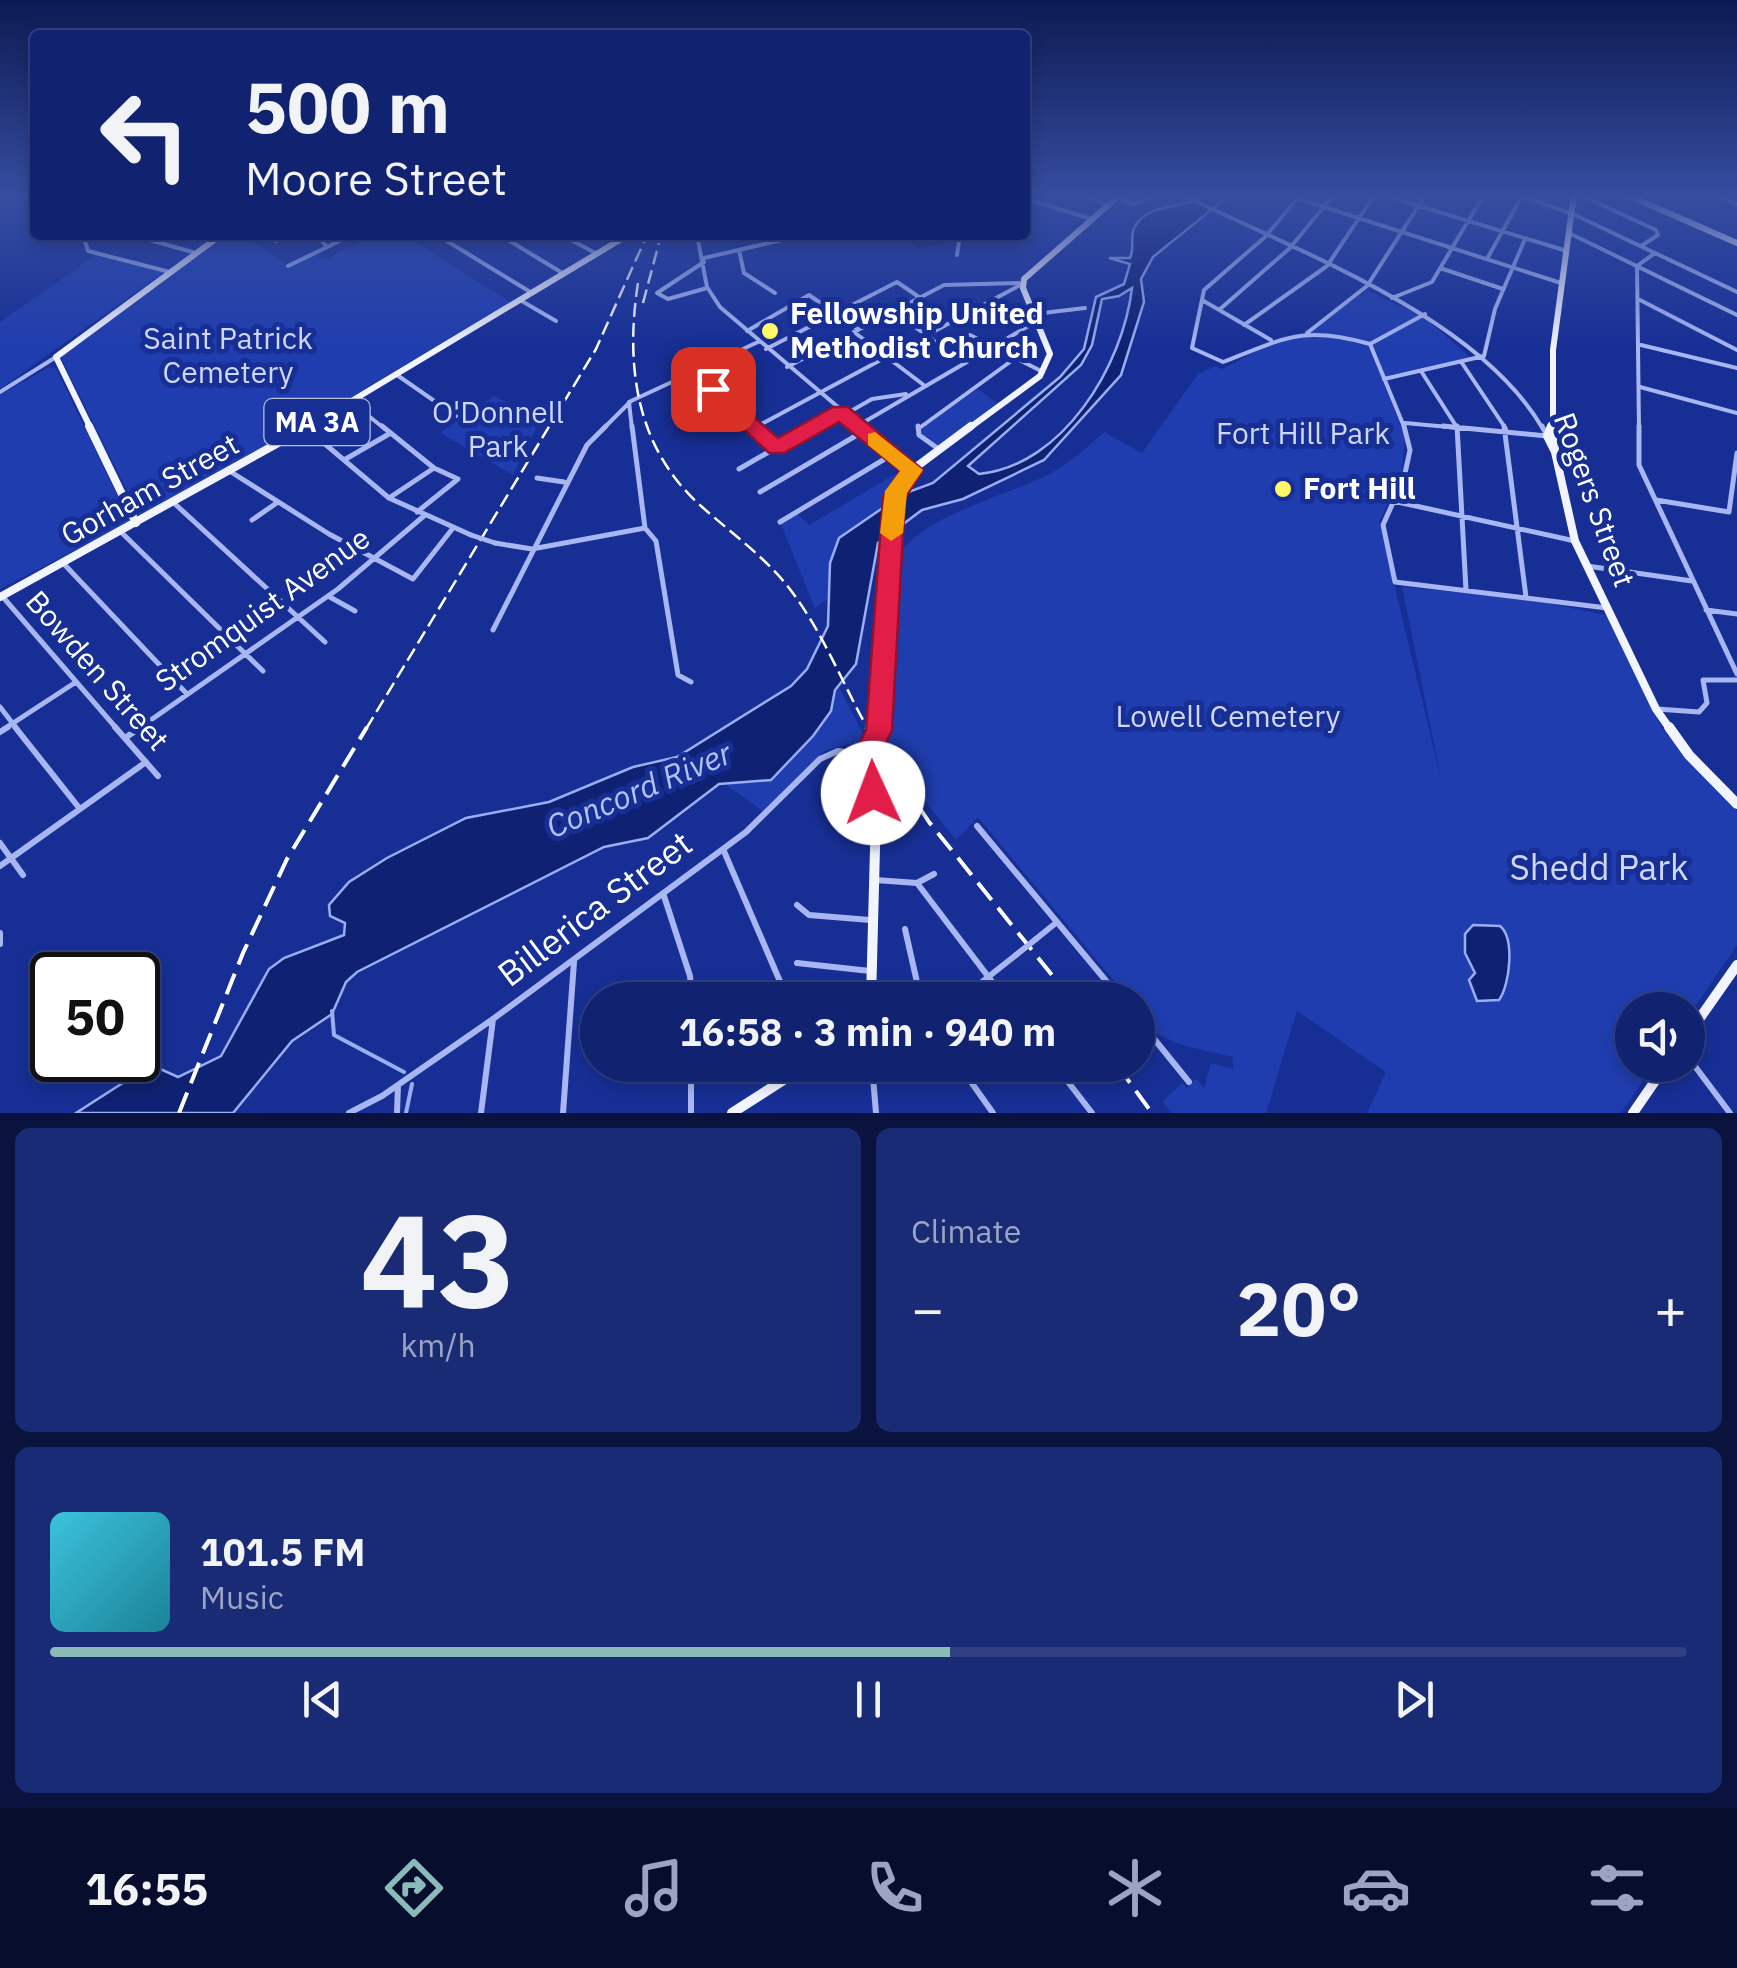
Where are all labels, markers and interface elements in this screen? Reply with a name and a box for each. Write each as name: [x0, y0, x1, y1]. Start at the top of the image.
text: 500 m: [245, 61, 450, 152]
icon: left: [80, 70, 210, 200]
text: Moore Street: [245, 149, 507, 207]
place label: Fellowship United Methodist Church: [790, 293, 1044, 366]
park label: Saint Patrick Cemetery: [143, 318, 313, 391]
marker: Fellowship United Methodist Church: [759, 320, 781, 342]
pin: [671, 347, 756, 432]
icon: arrive: [686, 362, 741, 417]
park label: O'Donnell Park: [432, 392, 564, 465]
road number: MA 3A: [264, 399, 370, 445]
street label: Rogers Street: [1546, 407, 1645, 592]
park label: Fort Hill Park: [1216, 413, 1390, 452]
street label: Gorham Street: [54, 424, 245, 554]
place label: Fort Hill: [1303, 468, 1416, 507]
marker: Fort Hill: [1272, 478, 1294, 500]
street label: Stromquist Avenue: [147, 518, 377, 700]
street label: Bowden Street: [18, 582, 178, 758]
park label: Lowell Cemetery: [1116, 696, 1340, 735]
water label: Concord River: [540, 731, 739, 847]
position arrow: [821, 741, 925, 845]
street label: Billerica Street: [488, 820, 701, 996]
park label: Shedd Park: [1509, 844, 1689, 890]
speed limit sign: 50: [30, 952, 160, 1082]
map controls: [1615, 992, 1705, 1082]
button: sound: [1615, 992, 1705, 1082]
text: 16:58 · 3 min · 940 m: [679, 1007, 1056, 1056]
text: 43: [360, 1174, 516, 1343]
text: Climate: [911, 1210, 1021, 1252]
text: 20°: [1236, 1259, 1362, 1357]
text: −: [911, 1273, 944, 1344]
text: +: [1654, 1273, 1687, 1344]
text: km/h: [400, 1324, 476, 1366]
text: 101.5 FM: [200, 1527, 365, 1576]
text: Music: [200, 1576, 284, 1618]
icon: previous: [295, 1672, 350, 1727]
icon: pause: [841, 1672, 896, 1727]
icon: next: [1387, 1672, 1442, 1727]
icon: directions: [379, 1853, 449, 1923]
icon: music: [619, 1853, 689, 1923]
icon: phone: [860, 1853, 930, 1923]
icon: climate: [1100, 1853, 1170, 1923]
icon: car: [1341, 1853, 1411, 1923]
icon: filters: [1582, 1853, 1652, 1923]
text: 16:55: [85, 1859, 208, 1917]

